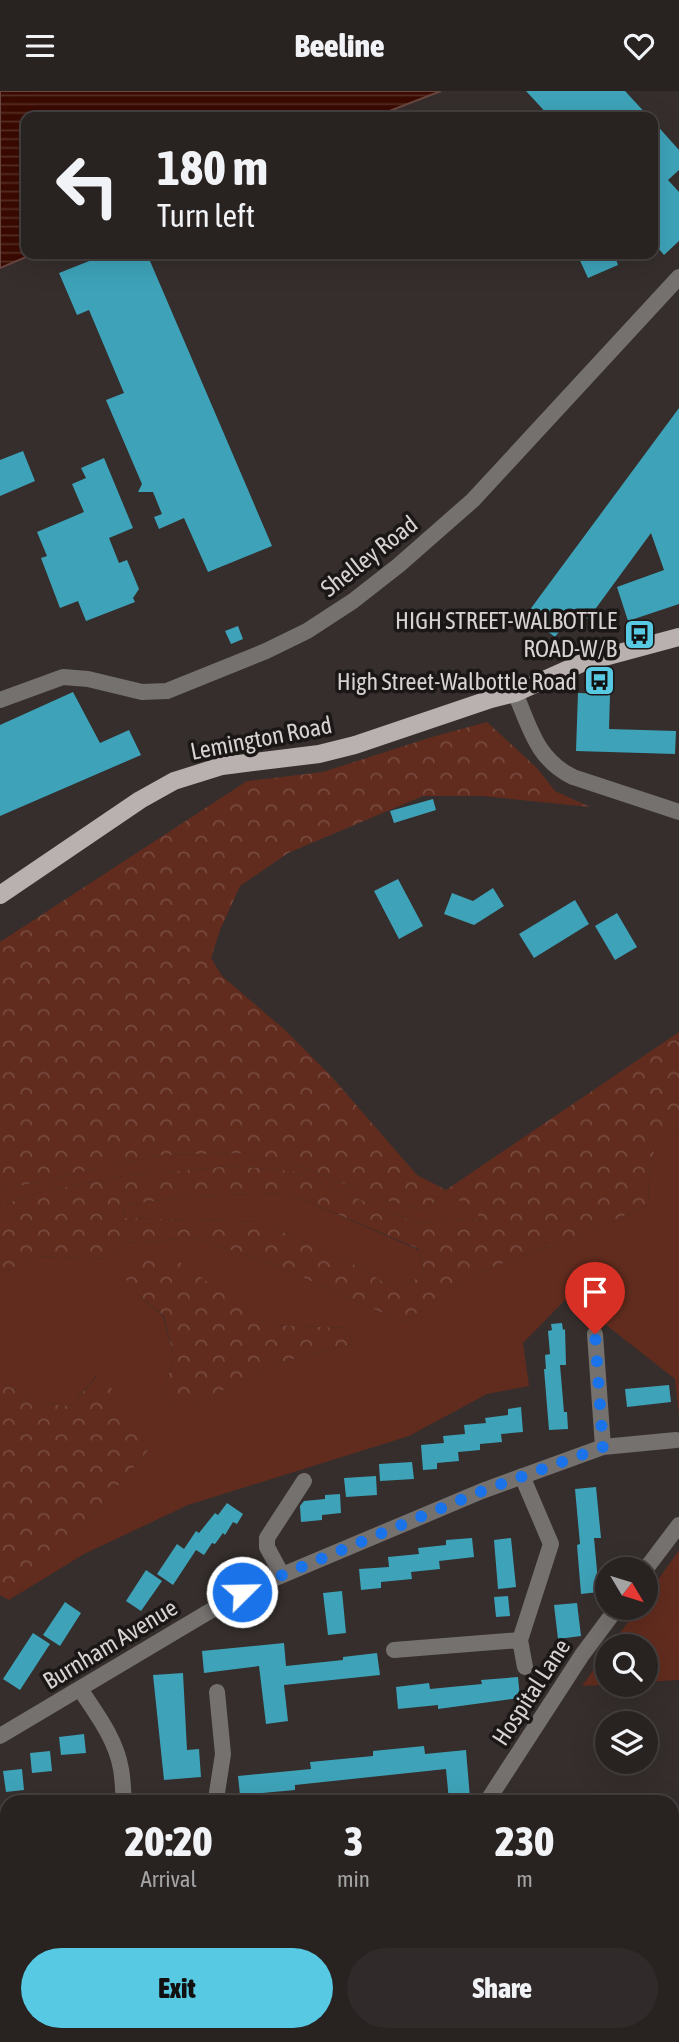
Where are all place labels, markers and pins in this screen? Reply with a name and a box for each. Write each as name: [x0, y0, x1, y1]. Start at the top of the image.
place label: HIGH STREET-WALBOTTLE ROAD-W/B: [395, 607, 618, 662]
bus stop icon: HIGH STREET-WALBOTTLE ROAD-W/B: [623, 617, 657, 651]
bus stop icon: High Street-Walbottle Road: [583, 664, 617, 698]
place label: High Street-Walbottle Road: [337, 668, 577, 695]
pin: [565, 1262, 625, 1334]

